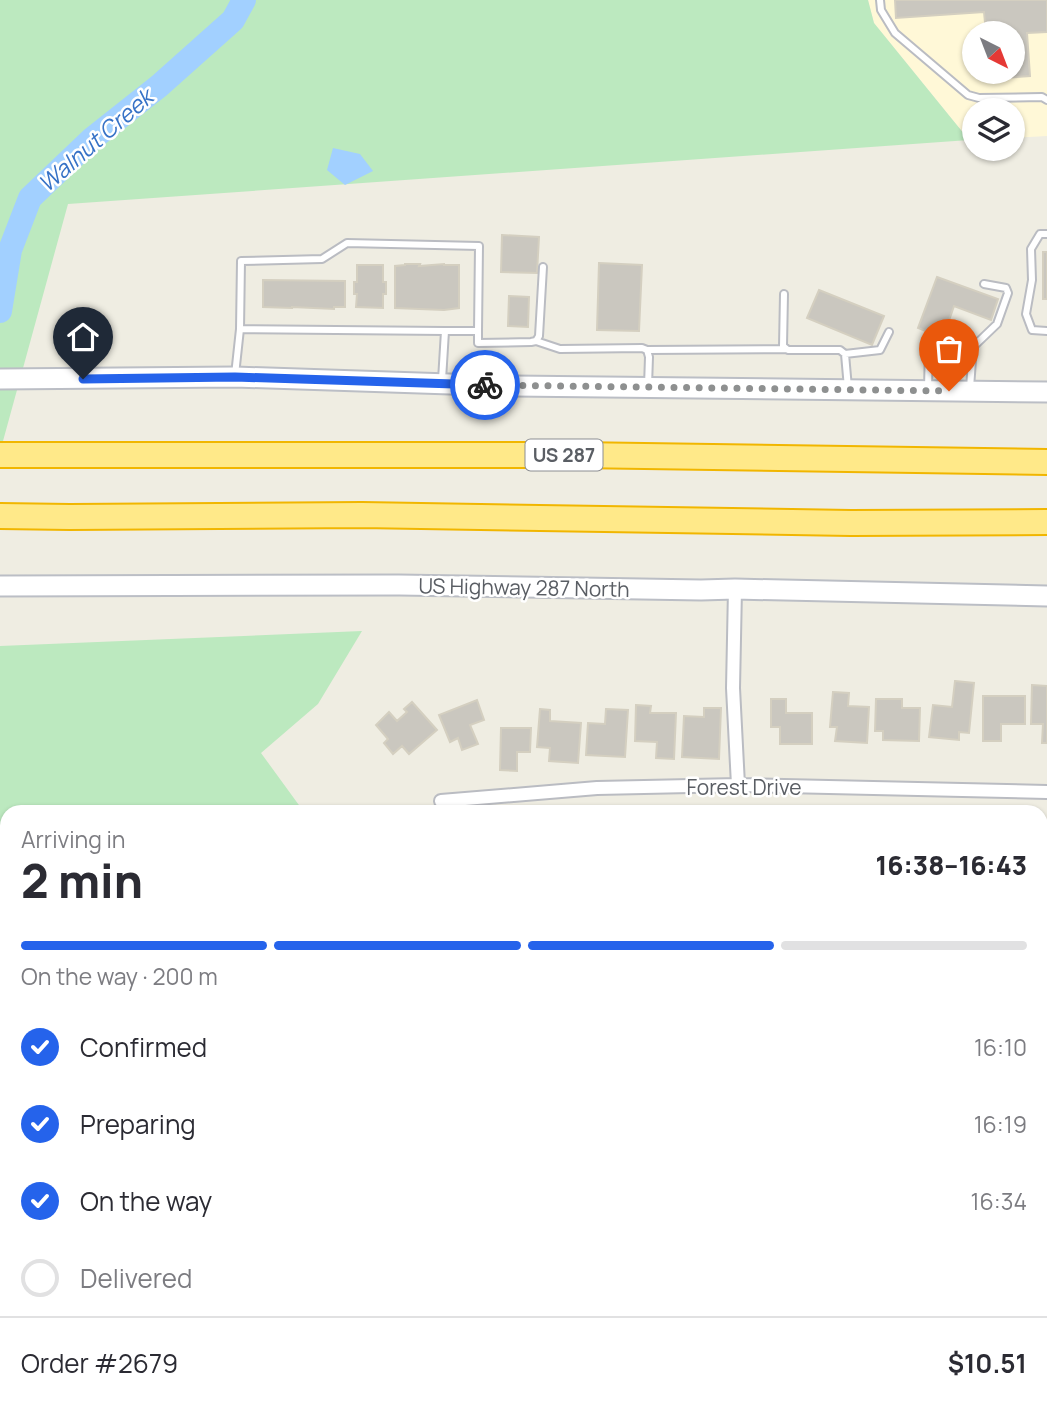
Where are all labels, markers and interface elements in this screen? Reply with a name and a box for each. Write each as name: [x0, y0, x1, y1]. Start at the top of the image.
north arrow: [962, 21, 1026, 84]
map controls: [962, 21, 1025, 161]
water label: Walnut Creek: [31, 79, 162, 199]
button: layers: [962, 98, 1025, 161]
pin: [53, 307, 113, 379]
icon: home: [64, 318, 102, 356]
pin: [919, 319, 979, 391]
icon: bag: [930, 330, 968, 368]
courier: [450, 350, 520, 420]
icon: bike: [466, 366, 504, 404]
road number: US 287: [526, 440, 602, 470]
street label: US Highway 287 North: [418, 571, 630, 603]
street label: Forest Drive: [686, 773, 802, 801]
text: Arriving in: [21, 823, 126, 855]
text: 16:38–16:43: [876, 847, 1027, 883]
text: 2 min: [21, 849, 143, 912]
text: On the way · 200 m: [21, 960, 218, 992]
icon: check: [21, 1028, 59, 1066]
text: Confirmed: [80, 1029, 207, 1065]
text: 16:10: [974, 1031, 1027, 1063]
icon: check: [21, 1105, 59, 1143]
text: Preparing: [80, 1106, 196, 1142]
text: 16:19: [974, 1108, 1027, 1140]
icon: check: [21, 1182, 59, 1220]
text: On the way: [80, 1183, 212, 1219]
text: 16:34: [971, 1185, 1027, 1217]
text: Delivered: [80, 1260, 192, 1296]
text: Order #2679: [21, 1345, 178, 1381]
text: $10.51: [948, 1345, 1027, 1381]

